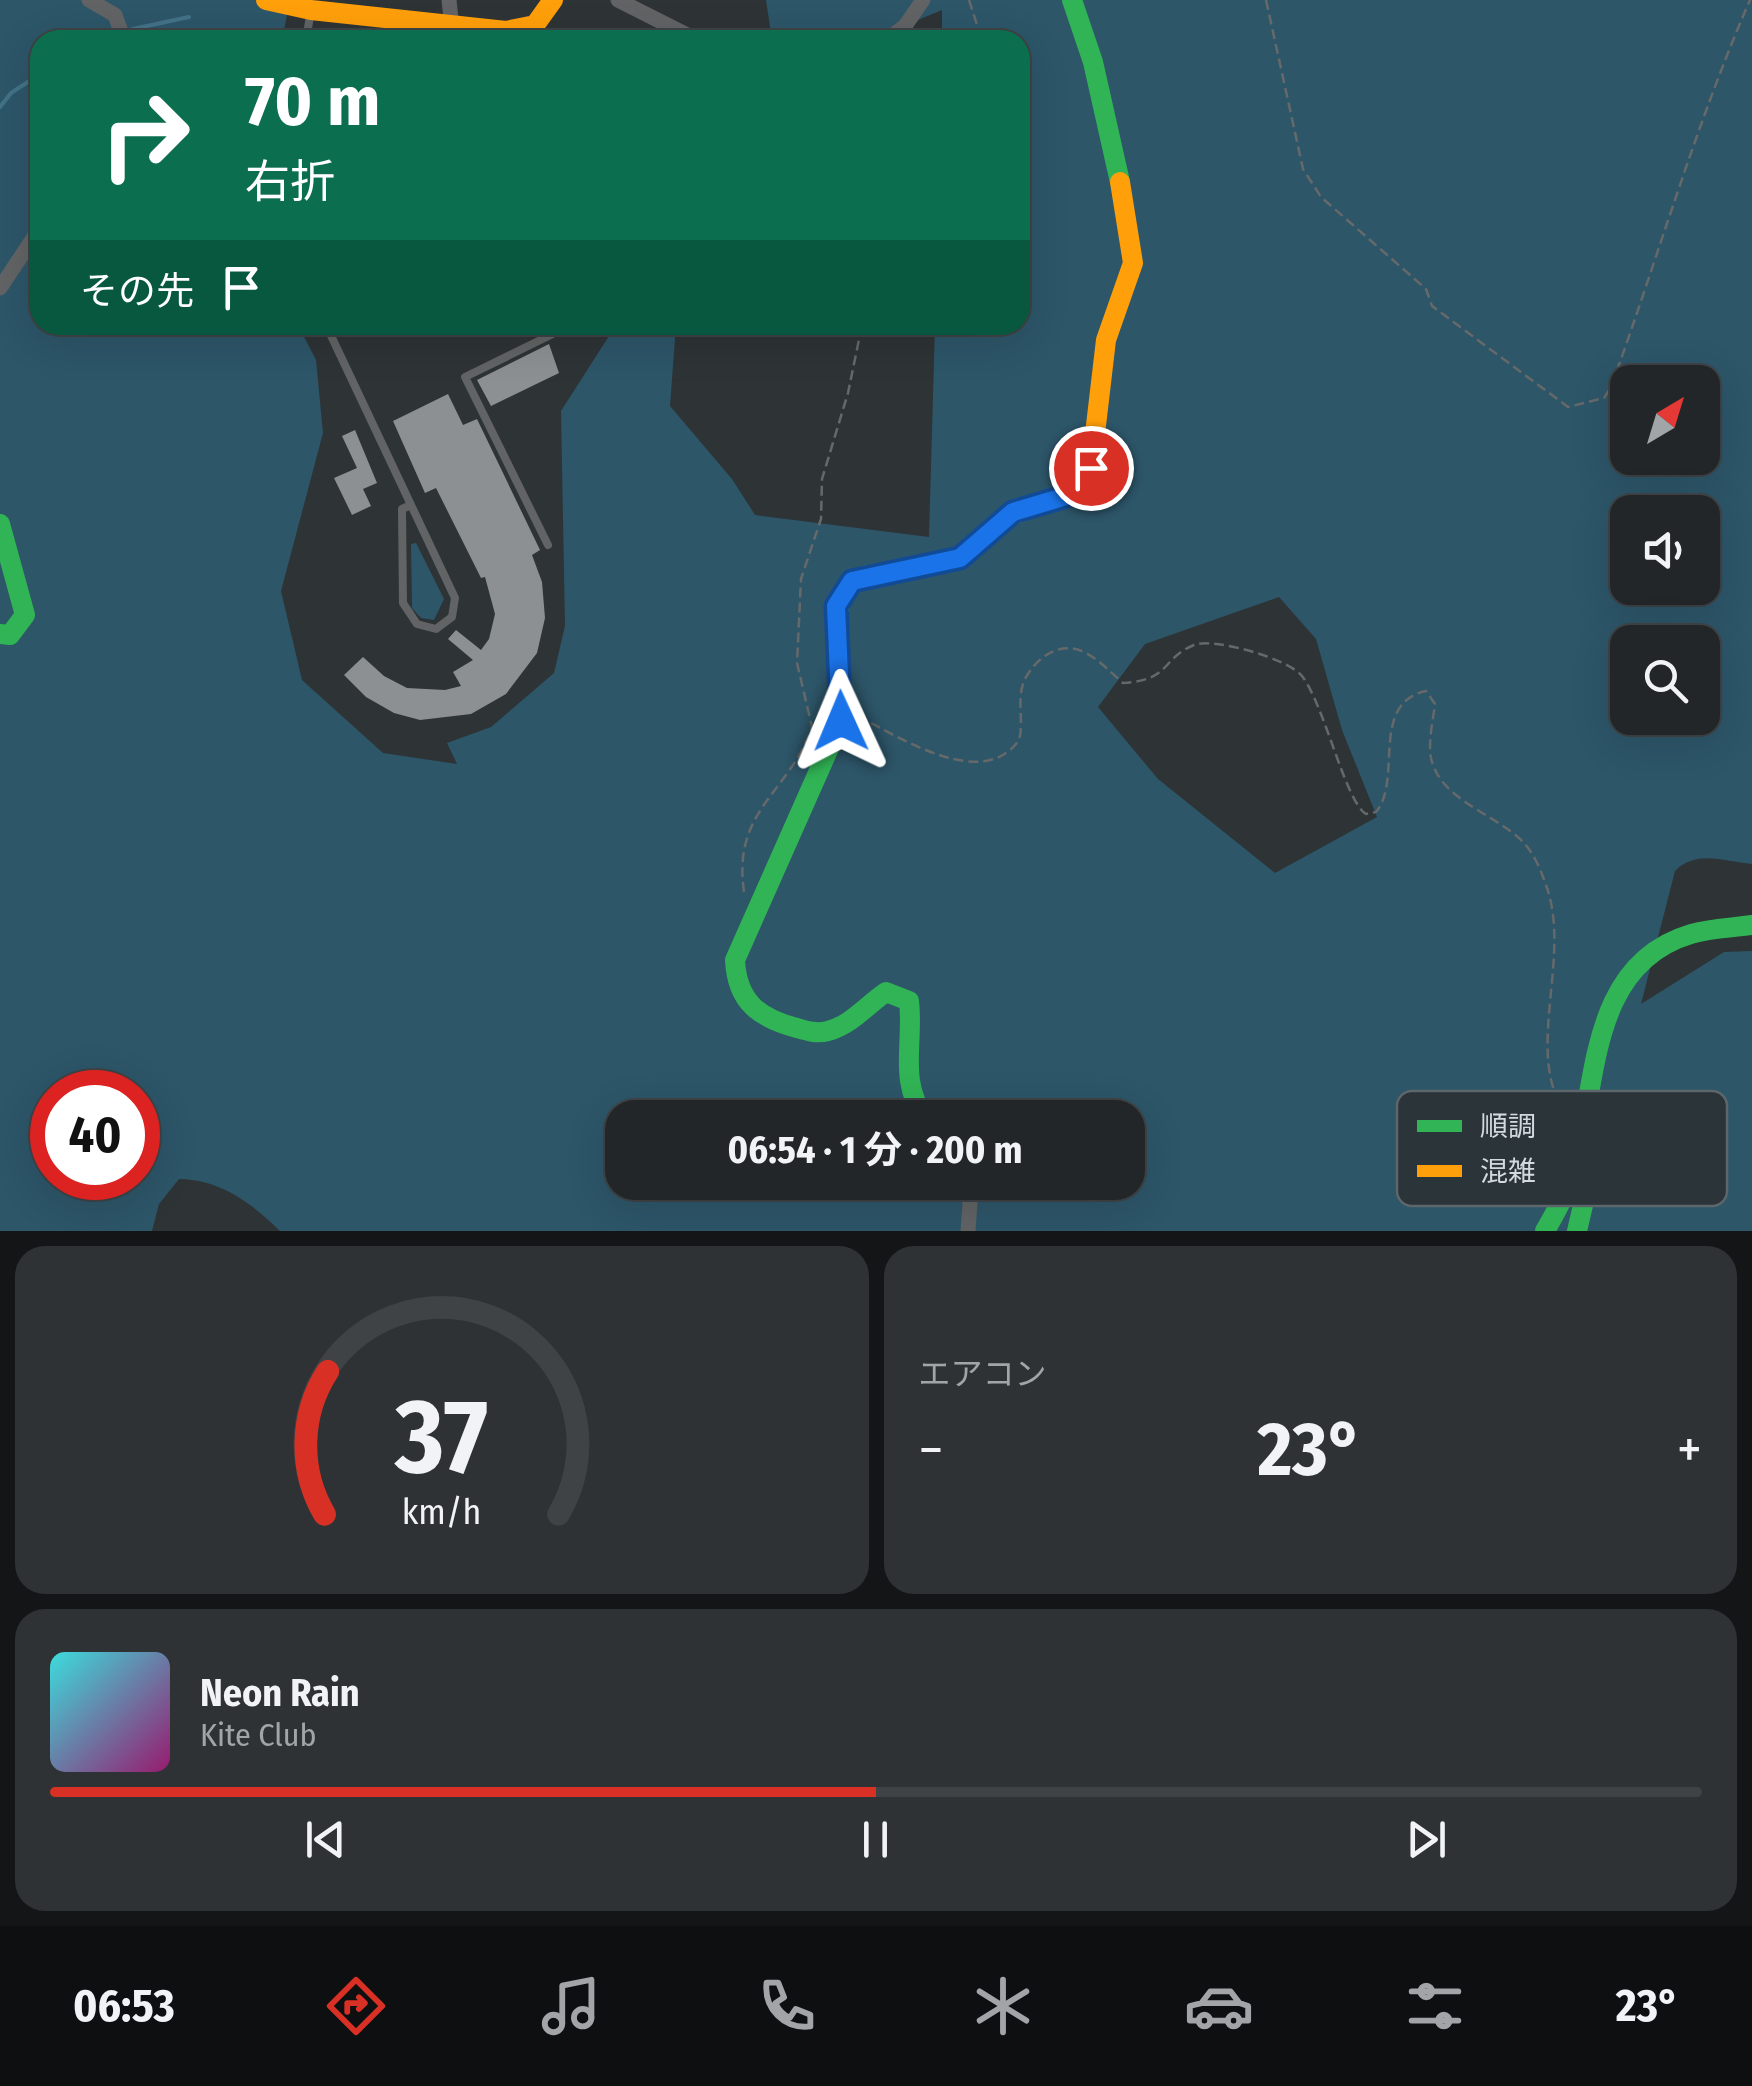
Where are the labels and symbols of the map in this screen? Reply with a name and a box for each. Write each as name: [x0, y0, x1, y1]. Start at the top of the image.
north arrow: [1610, 365, 1720, 475]
pin: [1049, 426, 1134, 511]
position arrow: [789, 669, 893, 773]
speed limit sign: 40: [30, 1070, 160, 1200]
legend: [1397, 1091, 1727, 1206]
text: 順調: [1480, 1110, 1536, 1143]
text: 混雑: [1480, 1155, 1536, 1188]

